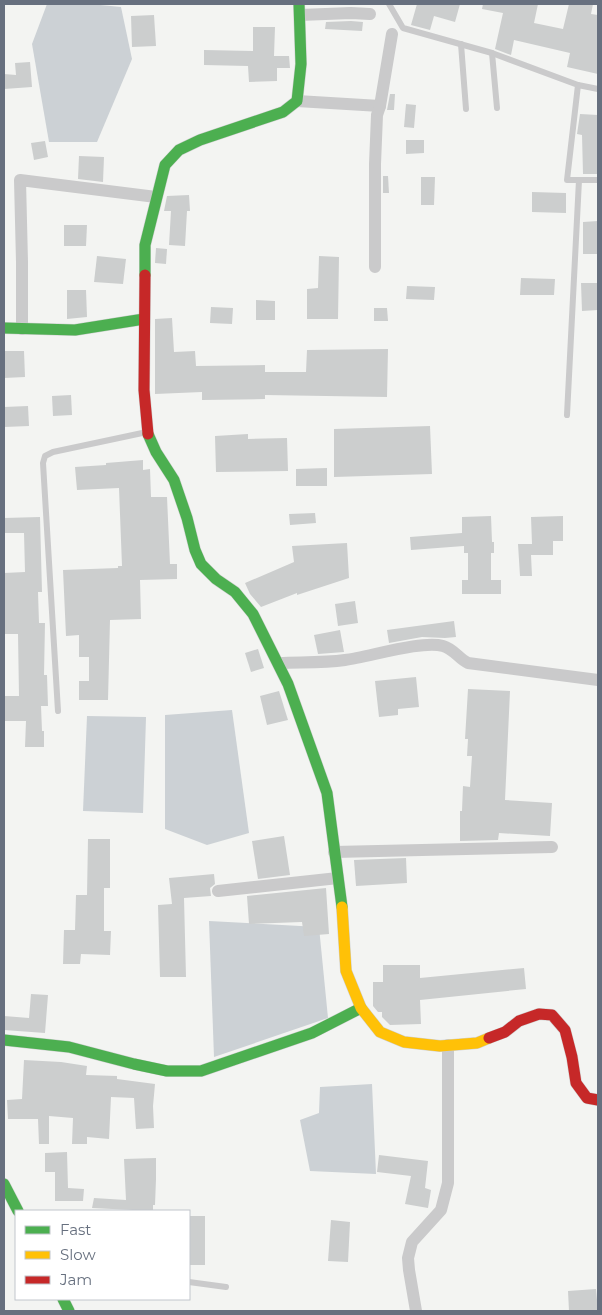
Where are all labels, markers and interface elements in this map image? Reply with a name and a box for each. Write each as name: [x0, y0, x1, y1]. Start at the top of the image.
legend: [15, 1210, 190, 1300]
text: Fast: [60, 1220, 91, 1239]
text: Slow: [60, 1245, 96, 1264]
text: Jam: [59, 1270, 92, 1289]

